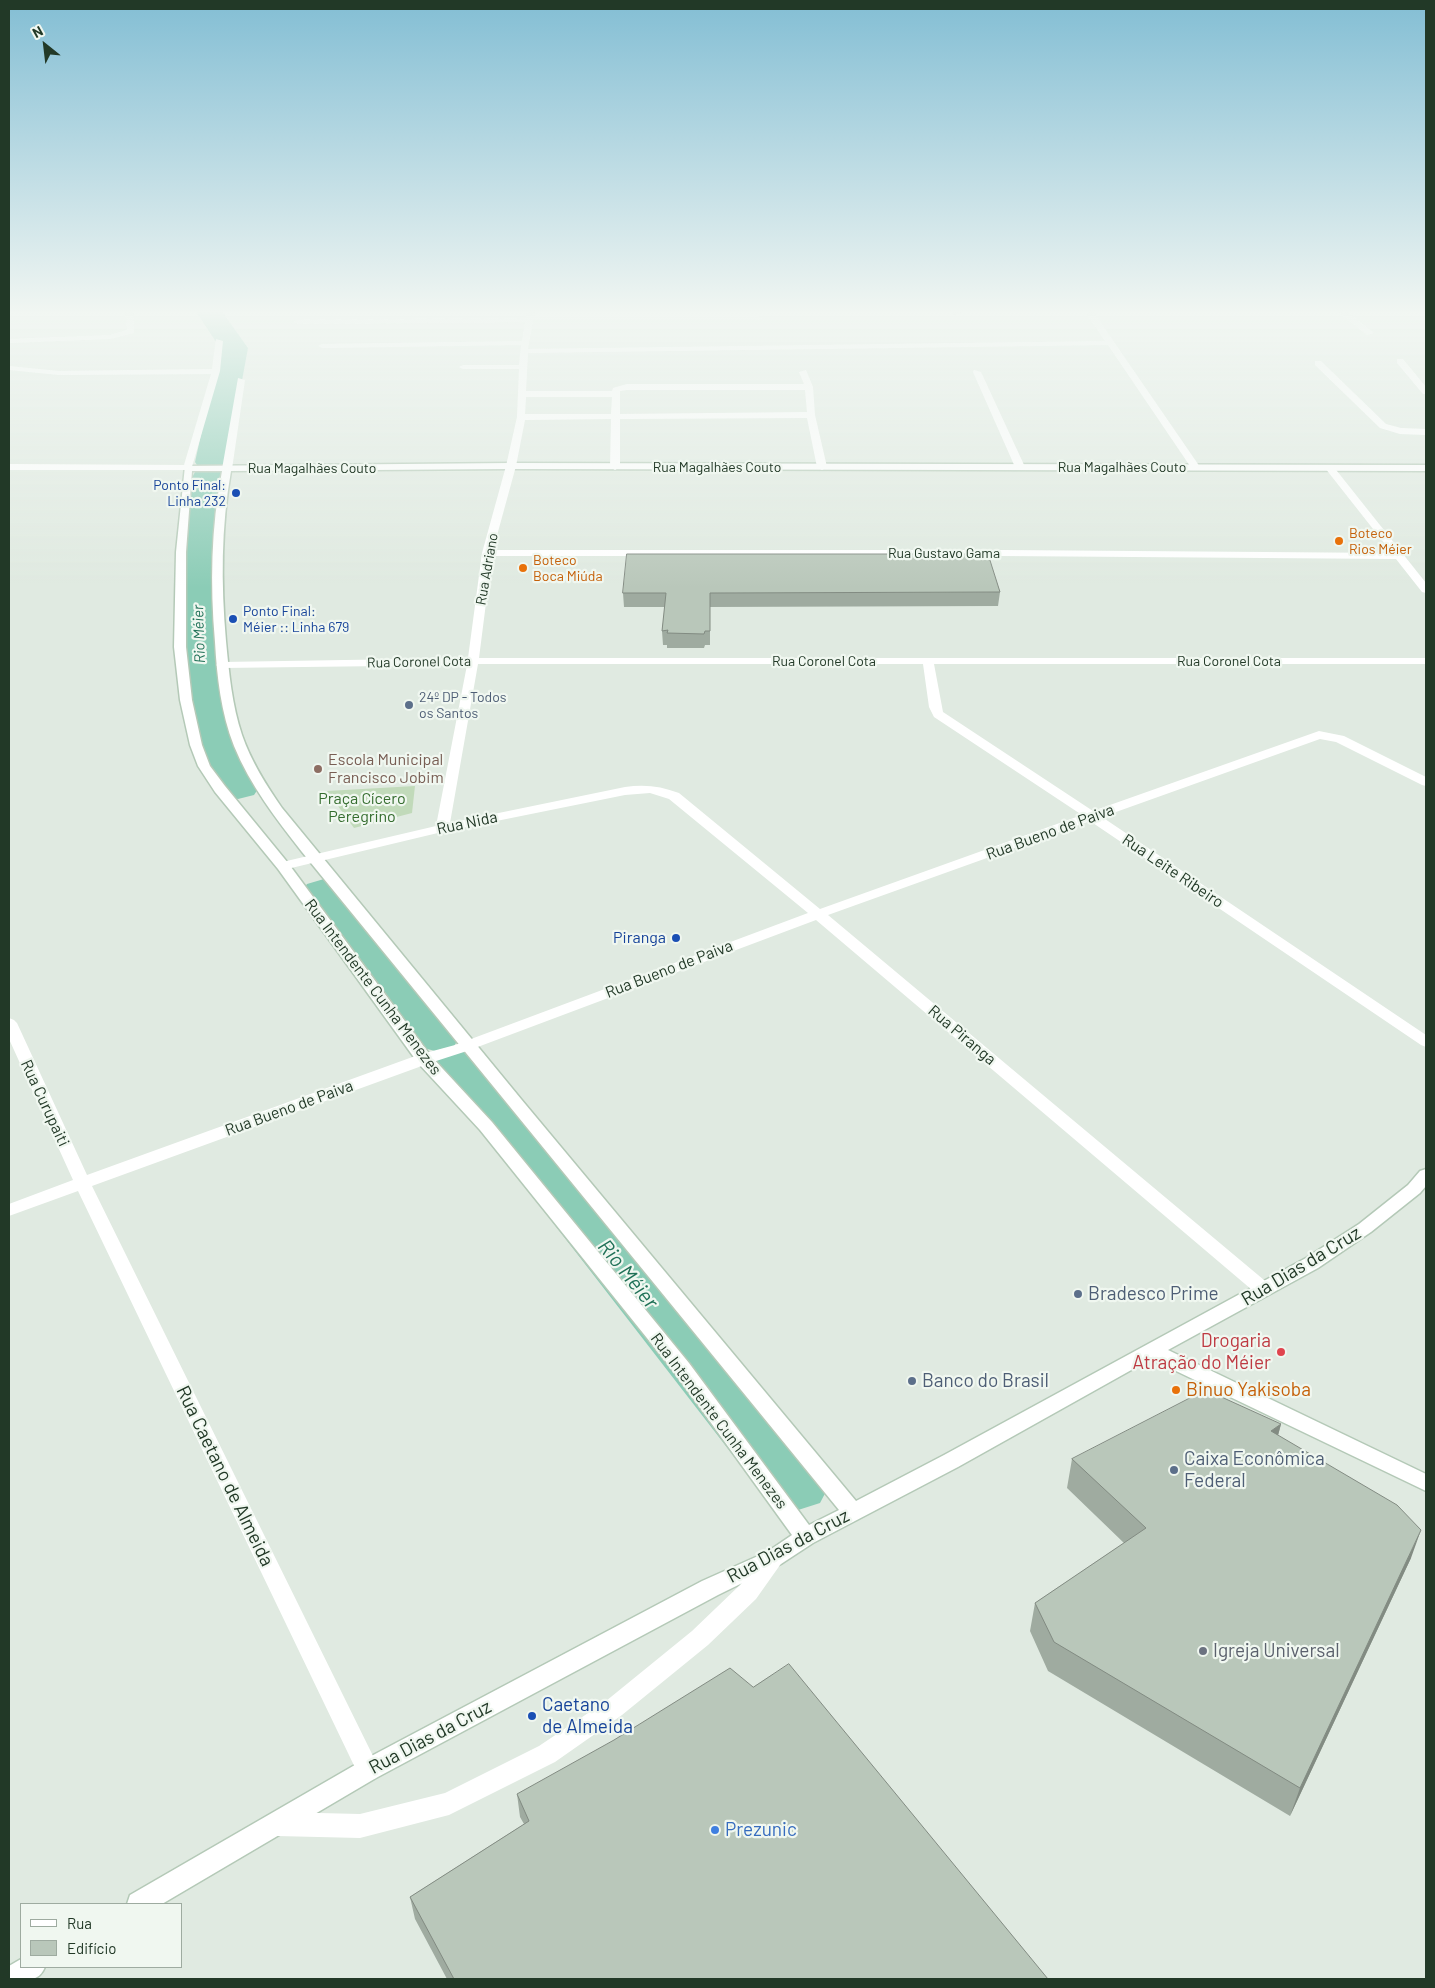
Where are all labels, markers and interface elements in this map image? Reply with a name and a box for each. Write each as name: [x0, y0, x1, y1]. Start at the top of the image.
north arrow: [20, 20, 70, 70]
text: N: [29, 22, 46, 41]
street label: Rua Magalhães Couto: [653, 459, 781, 475]
street label: Rua Magalhães Couto: [1058, 459, 1186, 475]
street label: Rua Magalhães Couto: [248, 460, 376, 476]
place label: Ponto Final: Linha 232: [153, 477, 226, 510]
marker: Ponto Final: Linha 232: [230, 487, 242, 499]
place label: Boteco Rios Méier: [1349, 525, 1412, 558]
street label: Rua Adriano: [472, 532, 502, 606]
marker: Boteco Rios Méier: [1333, 535, 1345, 547]
street label: Rua Gustavo Gama: [888, 545, 1000, 561]
place label: Boteco Boca Miúda: [533, 552, 603, 584]
marker: Boteco Boca Miúda: [517, 562, 529, 574]
place label: Ponto Final: Méier :: Linha 679: [243, 603, 349, 636]
water label: Rio Méier: [189, 604, 209, 664]
marker: Ponto Final: Méier :: Linha 679: [227, 613, 239, 625]
street label: Rua Coronel Cota: [367, 653, 471, 671]
street label: Rua Coronel Cota: [772, 653, 876, 669]
street label: Rua Coronel Cota: [1177, 653, 1281, 669]
place label: 24º DP - Todos os Santos: [419, 689, 507, 722]
marker: 24º DP - Todos os Santos: [403, 699, 415, 711]
place label: Escola Municipal Francisco Jobim: [328, 750, 444, 788]
marker: Escola Municipal Francisco Jobim: [312, 763, 324, 775]
park label: Praça Cícero Peregrino: [318, 789, 406, 827]
street label: Rua Bueno de Paiva: [983, 800, 1117, 864]
street label: Rua Nida: [435, 807, 499, 839]
street label: Rua Leite Ribeiro: [1119, 830, 1227, 912]
street label: Rua Intendente Cunha Menezes: [301, 895, 445, 1079]
place label: Piranga: [613, 928, 666, 948]
marker: Piranga: [670, 932, 682, 944]
street label: Rua Bueno de Paiva: [603, 936, 735, 1002]
street label: Rua Piranga: [924, 1001, 1000, 1069]
street label: Rua Curupaiti: [17, 1057, 73, 1149]
street label: Rua Bueno de Paiva: [222, 1076, 356, 1140]
street label: Rua Dias da Cruz: [1237, 1221, 1365, 1311]
water label: Rio Méier: [592, 1234, 664, 1314]
place label: Bradesco Prime: [1088, 1283, 1219, 1305]
marker: Bradesco Prime: [1072, 1288, 1084, 1300]
street label: Rua Intendente Cunha Menezes: [647, 1329, 791, 1513]
place label: Drogaria Atração do Méier: [1132, 1330, 1271, 1374]
marker: Drogaria Atração do Méier: [1275, 1346, 1287, 1358]
place label: Banco do Brasil: [922, 1370, 1049, 1392]
marker: Banco do Brasil: [906, 1375, 918, 1387]
place label: Binuo Yakisoba: [1186, 1379, 1311, 1401]
street label: Rua Caetano de Almeida: [171, 1382, 279, 1570]
marker: Binuo Yakisoba: [1170, 1384, 1182, 1396]
place label: Caixa Econômica Federal: [1184, 1448, 1325, 1492]
marker: Caixa Econômica Federal: [1168, 1464, 1180, 1476]
street label: Rua Dias da Cruz: [723, 1504, 853, 1588]
place label: Igreja Universal: [1213, 1640, 1340, 1662]
marker: Igreja Universal: [1197, 1645, 1209, 1657]
place label: Caetano de Almeida: [542, 1694, 633, 1738]
street label: Rua Dias da Cruz: [365, 1695, 495, 1779]
marker: Caetano de Almeida: [526, 1710, 538, 1722]
place label: Prezunic: [725, 1819, 797, 1841]
marker: Prezunic: [709, 1824, 721, 1836]
legend: [20, 1903, 182, 1968]
text: Rua: [67, 1914, 92, 1932]
text: Edifício: [67, 1939, 116, 1957]

